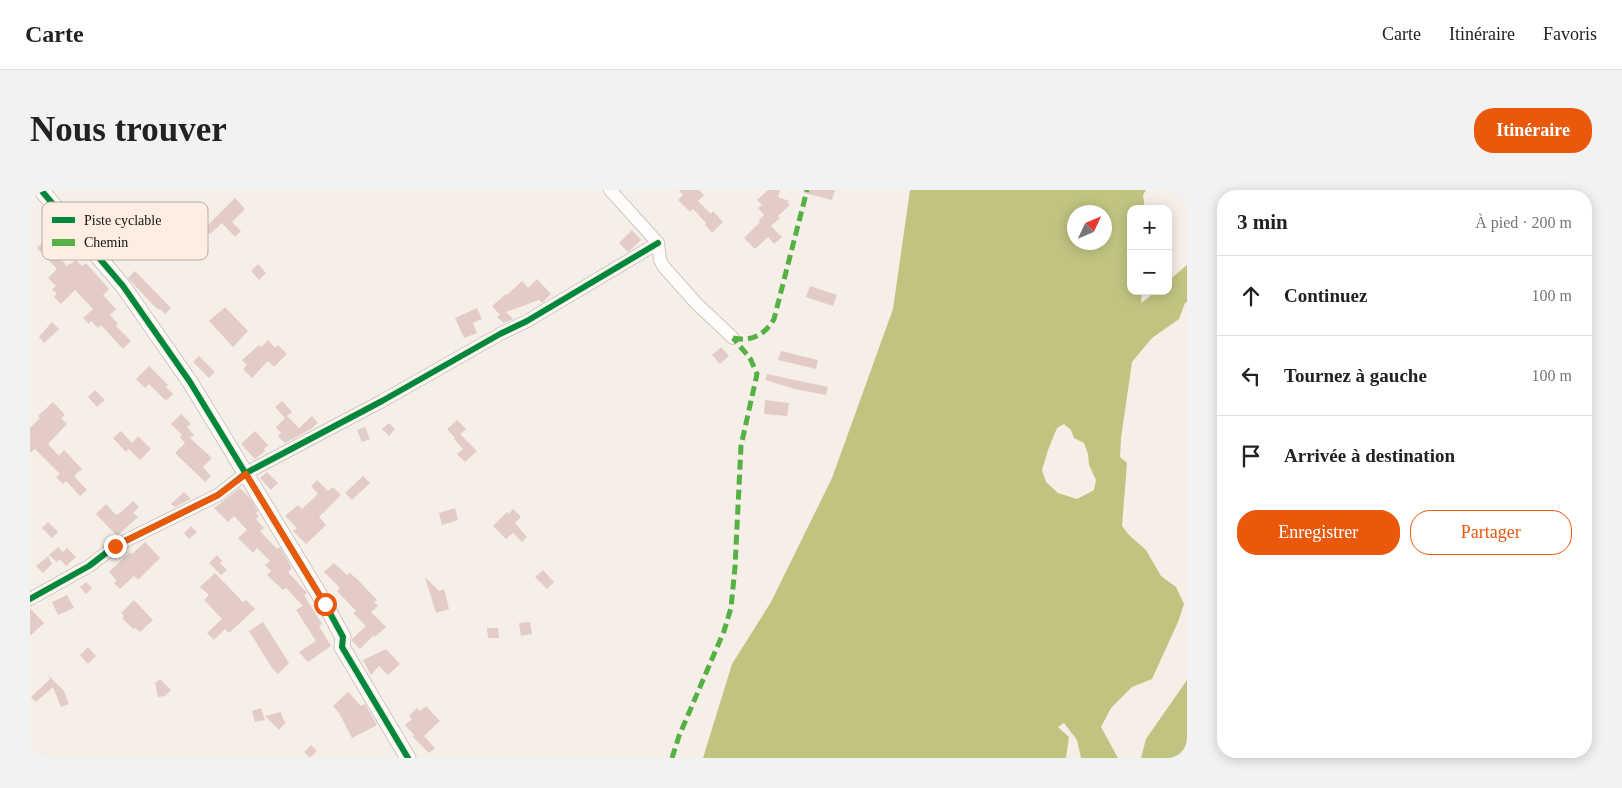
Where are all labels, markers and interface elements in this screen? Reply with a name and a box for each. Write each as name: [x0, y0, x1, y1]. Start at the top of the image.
text: Carte: [25, 21, 84, 47]
text: Carte: [1382, 24, 1421, 44]
text: Itinéraire: [1449, 24, 1515, 44]
text: Favoris: [1543, 24, 1597, 44]
button: Itinéraire: [1474, 108, 1592, 153]
text: Nous trouver: [30, 110, 227, 149]
legend: [42, 202, 208, 260]
north arrow: [1067, 205, 1112, 250]
map controls: [1127, 205, 1172, 295]
button: +: [1127, 205, 1172, 250]
text: 3 min: [1237, 210, 1288, 234]
text: Piste cyclable: [84, 213, 161, 228]
text: À pied · 200 m: [1475, 214, 1572, 231]
text: Chemin: [84, 235, 128, 250]
button: −: [1127, 250, 1172, 295]
icon: ahead: [1237, 282, 1265, 310]
text: Continuez: [1284, 285, 1367, 306]
text: 100 m: [1532, 287, 1572, 304]
icon: left: [1237, 362, 1265, 390]
text: Tournez à gauche: [1284, 365, 1427, 386]
text: 100 m: [1532, 367, 1572, 384]
icon: arrive: [1237, 442, 1265, 470]
text: Arrivée à destination: [1284, 445, 1455, 466]
button: Enregistrer: [1237, 510, 1400, 555]
button: Partager: [1410, 510, 1572, 555]
route end: [104, 535, 127, 558]
route start: [314, 593, 337, 616]

